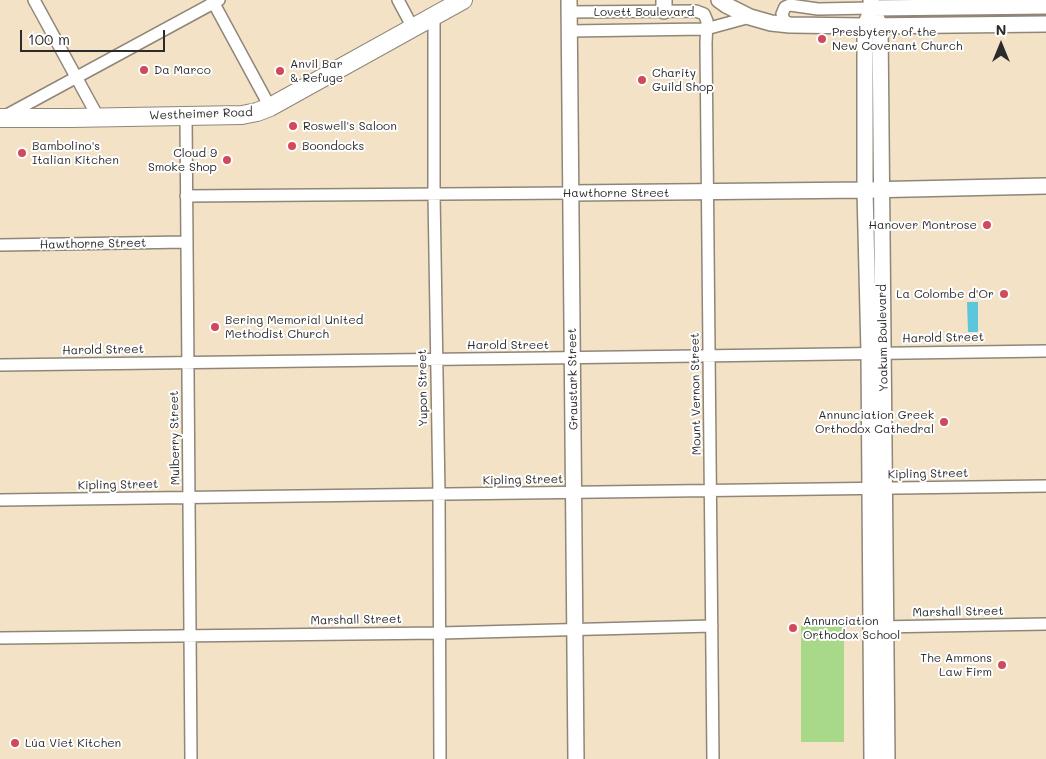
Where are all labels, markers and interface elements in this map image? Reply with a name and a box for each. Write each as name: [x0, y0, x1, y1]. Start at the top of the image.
street label: Lovett Boulevard: [594, 5, 694, 19]
scale bar: [22, 20, 168, 52]
north arrow: [976, 20, 1026, 70]
text: N: [996, 20, 1006, 39]
place label: Presbytery of the New Covenant Church: [832, 25, 963, 53]
text: 100 m: [28, 29, 70, 49]
marker: Presbytery of the New Covenant Church: [816, 33, 828, 45]
place label: Anvil Bar & Refuge: [290, 57, 343, 85]
place label: Da Marco: [154, 63, 211, 77]
marker: Da Marco: [138, 64, 150, 76]
marker: Anvil Bar & Refuge: [274, 65, 286, 77]
place label: Charity Guild Shop: [652, 66, 714, 94]
marker: Charity Guild Shop: [636, 74, 648, 86]
street label: Westheimer Road: [149, 105, 253, 123]
place label: Roswell's Saloon: [303, 119, 397, 133]
marker: Roswell's Saloon: [287, 120, 299, 132]
place label: Bambolino's Italian Kitchen: [32, 139, 119, 167]
place label: Boondocks: [302, 139, 364, 153]
marker: Boondocks: [286, 140, 298, 152]
place label: Cloud 9 Smoke Shop: [148, 146, 217, 174]
marker: Bambolino's Italian Kitchen: [16, 147, 28, 159]
marker: Cloud 9 Smoke Shop: [221, 154, 233, 166]
street label: Hawthorne Street: [563, 186, 669, 200]
place label: Hanover Montrose: [869, 218, 977, 232]
marker: Hanover Montrose: [981, 219, 993, 231]
street label: Hawthorne Street: [40, 236, 146, 252]
street label: Yoakum Boulevard: [875, 284, 891, 392]
place label: La Colombe d'Or: [896, 287, 994, 301]
marker: La Colombe d'Or: [998, 288, 1010, 300]
place label: Bering Memorial United Methodist Church: [225, 313, 363, 341]
marker: Bering Memorial United Methodist Church: [209, 321, 221, 333]
street label: Graustark Street: [565, 328, 581, 430]
street label: Harold Street: [902, 330, 984, 346]
street label: Mount Vernon Street: [688, 333, 704, 455]
street label: Harold Street: [467, 338, 549, 352]
street label: Harold Street: [62, 342, 144, 358]
street label: Yupon Street: [415, 349, 431, 427]
street label: Mulberry Street: [167, 391, 183, 485]
place label: Annunciation Greek Orthodox Cathedral: [815, 408, 934, 436]
marker: Annunciation Greek Orthodox Cathedral: [938, 416, 950, 428]
street label: Kipling Street: [888, 466, 968, 482]
street label: Kipling Street: [483, 472, 563, 488]
street label: Kipling Street: [78, 477, 158, 493]
street label: Marshall Street: [912, 604, 1004, 620]
street label: Marshall Street: [310, 612, 402, 628]
place label: Annunciation Orthodox School: [803, 614, 900, 642]
marker: Annunciation Orthodox School: [787, 622, 799, 634]
place label: The Ammons Law Firm: [920, 651, 992, 679]
marker: The Ammons Law Firm: [996, 659, 1008, 671]
place label: Lúa Viet Kitchen: [25, 736, 121, 750]
marker: Lúa Viet Kitchen: [9, 737, 21, 749]

